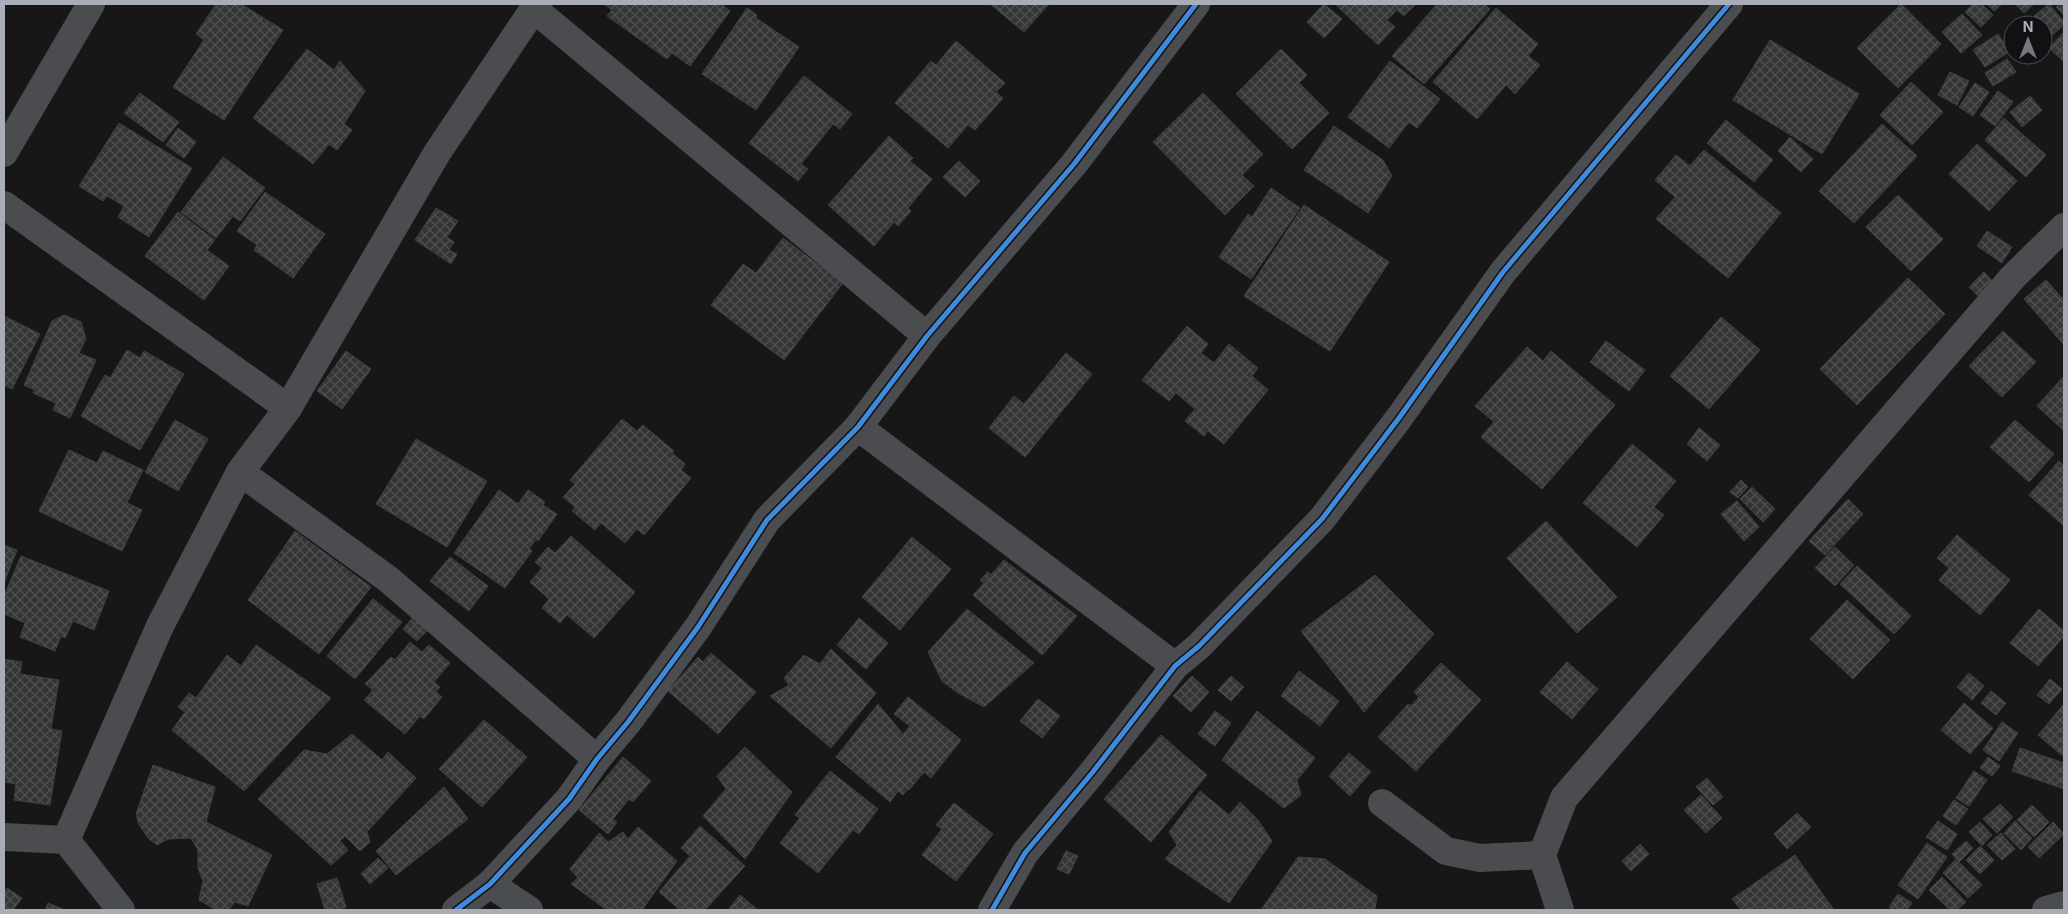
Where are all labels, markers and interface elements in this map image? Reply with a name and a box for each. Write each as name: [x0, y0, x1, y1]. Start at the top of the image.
north arrow: [2003, 15, 2053, 65]
text: N: [2023, 18, 2033, 35]

